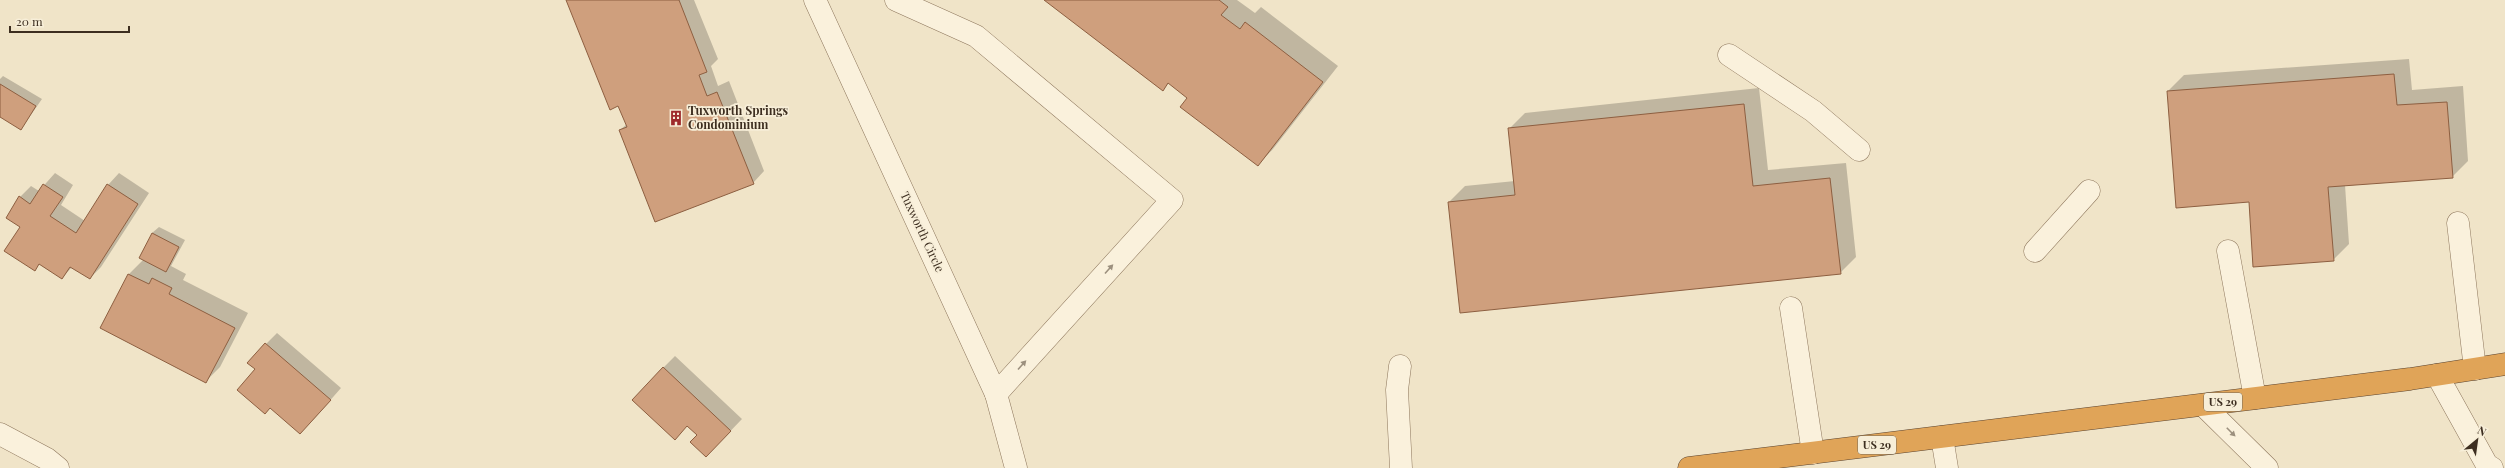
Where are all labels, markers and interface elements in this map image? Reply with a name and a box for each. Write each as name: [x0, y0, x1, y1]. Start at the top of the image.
scale bar: [10, 8, 129, 34]
text: 20 m: [16, 13, 43, 29]
place label: Tuxworth Springs Condominium: [688, 102, 789, 132]
building icon: Tuxworth Springs Condominium: [667, 109, 685, 127]
street label: Tuxworth Circle: [897, 189, 949, 274]
one-way arrow: [1105, 264, 1114, 274]
one-way arrow: [1018, 360, 1027, 371]
road number: US 29: [2204, 393, 2242, 411]
north arrow: [2457, 420, 2497, 460]
text: N: [2475, 422, 2489, 439]
one-way arrow: [2226, 427, 2236, 437]
road number: US 29: [1858, 436, 1896, 454]

